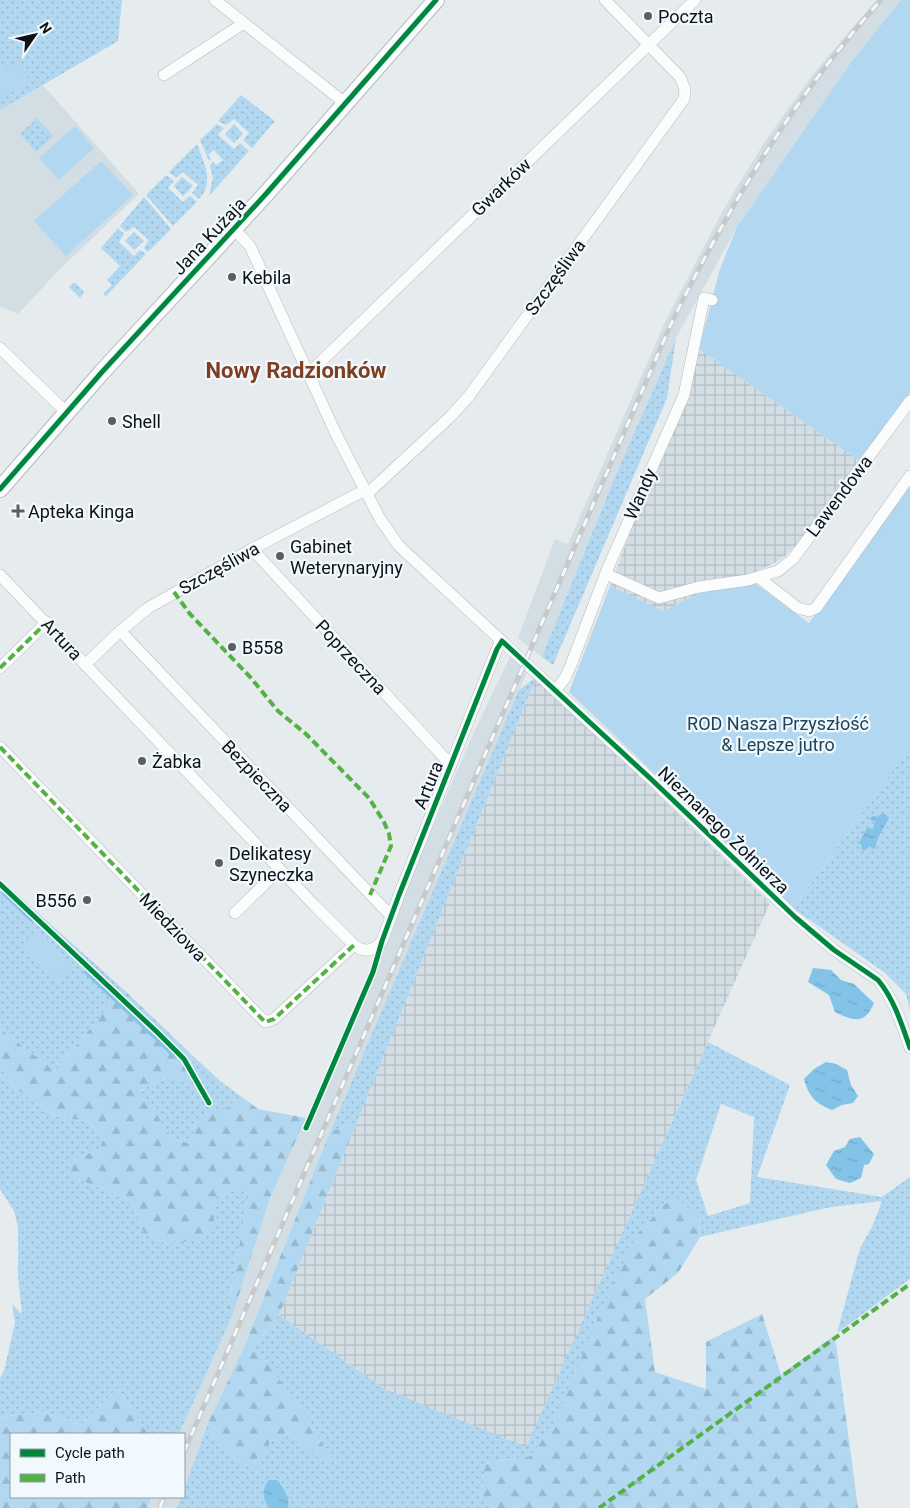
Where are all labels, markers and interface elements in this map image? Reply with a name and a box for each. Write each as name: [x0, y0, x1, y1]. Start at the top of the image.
place label: Poczta: [658, 6, 714, 27]
north arrow: [10, 10, 60, 60]
marker: Poczta: [642, 10, 654, 22]
text: N: [36, 19, 55, 36]
street label: Gwarków: [467, 153, 535, 220]
street label: Jana Kużaja: [168, 193, 250, 279]
street label: Szczęśliwa: [520, 235, 590, 319]
place label: Kebila: [242, 267, 291, 288]
marker: Kebila: [226, 271, 238, 283]
district label: Nowy Radzionków: [206, 358, 386, 383]
place label: Shell: [122, 411, 161, 432]
marker: Shell: [106, 415, 118, 427]
street label: Lawendowa: [802, 451, 876, 541]
street label: Wandy: [619, 465, 661, 523]
place label: Apteka Kinga: [28, 501, 134, 522]
marker: Apteka Kinga: [12, 505, 24, 517]
place label: Gabinet Weterynaryjny: [290, 536, 403, 578]
street label: Szczęśliwa: [175, 537, 263, 599]
marker: Gabinet Weterynaryjny: [274, 550, 286, 562]
street label: Artura: [37, 614, 87, 664]
street label: Poprzeczna: [311, 615, 391, 699]
place label: B558: [242, 637, 284, 658]
marker: B558: [226, 641, 238, 653]
park label: ROD Nasza Przyszłość & Lepsze jutro: [687, 713, 869, 755]
street label: Bezpieczna: [218, 736, 296, 816]
place label: Żabka: [152, 751, 202, 772]
marker: Żabka: [136, 755, 148, 767]
street label: Artura: [409, 758, 447, 812]
street label: Nieznanego Żołnierza: [654, 762, 794, 898]
place label: Delikatesy Szyneczka: [229, 843, 314, 885]
marker: Delikatesy Szyneczka: [213, 857, 225, 869]
street label: Miedziowa: [135, 889, 211, 965]
place label: B556: [35, 890, 77, 911]
marker: B556: [81, 894, 93, 906]
legend: [10, 1433, 185, 1498]
text: Cycle path: [55, 1444, 125, 1462]
text: Path: [55, 1469, 86, 1487]

